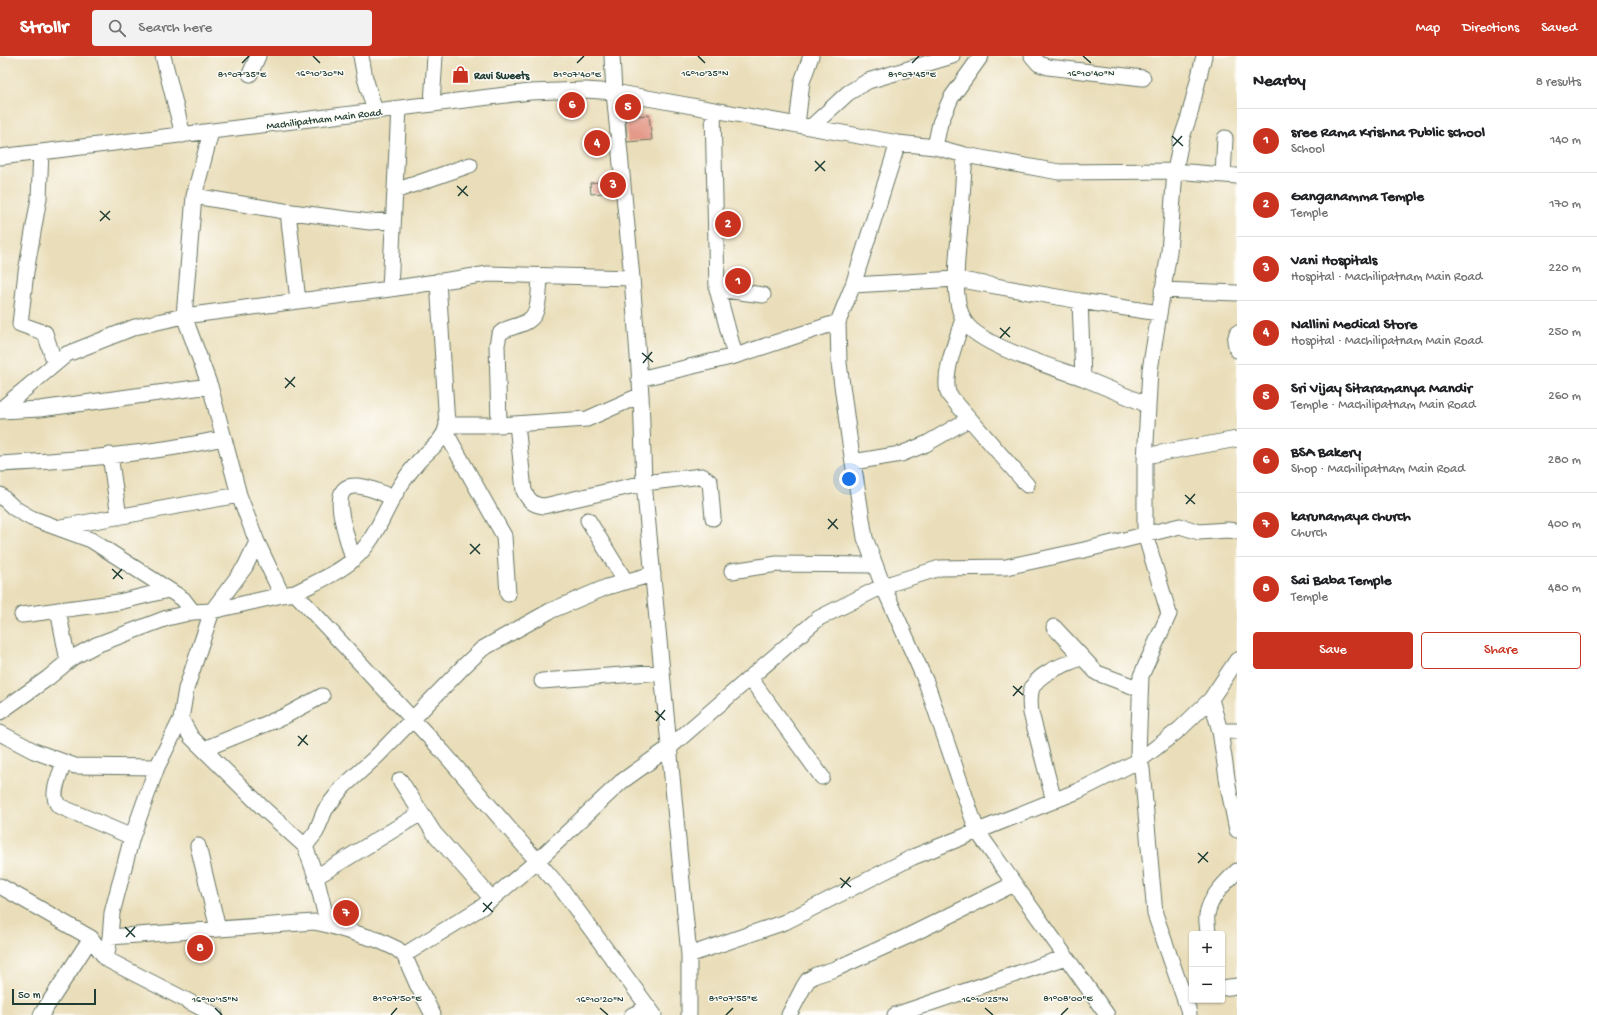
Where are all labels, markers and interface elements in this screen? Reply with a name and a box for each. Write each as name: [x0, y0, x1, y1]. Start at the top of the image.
search box: [92, 10, 372, 46]
text: Strollr: [20, 17, 68, 40]
icon: search: [106, 17, 128, 39]
text: Search here: [138, 19, 212, 37]
text: Map: [1416, 20, 1440, 37]
text: Directions: [1462, 20, 1519, 37]
text: Saved: [1541, 20, 1577, 37]
shop icon: Ravi Sweets: [451, 65, 471, 85]
text: 16°10'30"N: [295, 68, 344, 80]
text: 16°10'35"N: [681, 68, 729, 80]
text: 16°10'40"N: [1067, 68, 1115, 80]
text: 81°07'35"E: [218, 69, 267, 81]
text: 81°07'40"E: [553, 69, 602, 81]
text: 81°07'45"E: [888, 69, 937, 81]
place label: Ravi Sweets: [473, 70, 530, 83]
text: Nearby: [1253, 72, 1306, 92]
text: 8 results: [1536, 75, 1581, 90]
pin: 6: [559, 90, 585, 120]
pin: 5: [615, 92, 641, 122]
street label: Machilipatnam Main Road: [266, 107, 384, 133]
text: sree Rama Krishna Public school: [1291, 124, 1485, 142]
pin: 4: [584, 128, 610, 158]
text: 1: [1263, 133, 1269, 148]
text: 140 m: [1550, 133, 1581, 148]
text: School: [1291, 142, 1325, 157]
pin: 3: [600, 170, 626, 200]
text: Ganganamma Temple: [1291, 188, 1424, 206]
text: 2: [1263, 197, 1269, 212]
text: 170 m: [1549, 197, 1581, 212]
text: Temple: [1291, 206, 1328, 221]
pin: 2: [715, 209, 741, 239]
text: Vani Hospitals: [1291, 252, 1377, 270]
text: 3: [1263, 261, 1269, 276]
text: 220 m: [1549, 261, 1581, 276]
pin: 1: [725, 266, 751, 296]
text: Hospital · Machilipatnam Main Road: [1291, 270, 1482, 285]
text: Nallini Medical Store: [1291, 316, 1417, 334]
text: 4: [1263, 325, 1269, 340]
text: 250 m: [1548, 325, 1581, 340]
text: Hospital · Machilipatnam Main Road: [1291, 334, 1482, 349]
text: Sri Vijay Sitaramanya Mandir: [1291, 380, 1472, 398]
text: 5: [1263, 389, 1269, 404]
text: 260 m: [1548, 389, 1581, 404]
text: Temple · Machilipatnam Main Road: [1291, 398, 1476, 413]
text: BSA Bakery: [1291, 444, 1361, 462]
text: 6: [1263, 453, 1269, 468]
text: 280 m: [1548, 453, 1581, 468]
text: Shop · Machilipatnam Main Road: [1291, 462, 1465, 477]
your location: [839, 469, 859, 489]
text: karunamaya church: [1291, 508, 1411, 526]
text: 7: [1263, 517, 1269, 532]
text: 400 m: [1548, 517, 1581, 532]
text: Church: [1291, 526, 1327, 541]
text: Sai Baba Temple: [1291, 572, 1391, 590]
text: 8: [1262, 581, 1270, 596]
text: 480 m: [1548, 581, 1581, 596]
text: Temple: [1291, 590, 1328, 605]
button: Save: [1253, 632, 1413, 669]
button: Share: [1421, 632, 1581, 669]
pin: 7: [333, 898, 359, 928]
map controls: [1189, 931, 1225, 1003]
button: +: [1189, 931, 1225, 967]
pin: 8: [187, 933, 213, 963]
button: −: [1189, 967, 1225, 1003]
scale bar: [12, 987, 96, 1006]
text: 50 m: [18, 990, 40, 1002]
text: 81°07'50"E: [373, 993, 422, 1005]
text: 81°07'55"E: [709, 993, 758, 1005]
text: 81°08'00"E: [1043, 993, 1093, 1005]
text: 16°10'15"N: [191, 994, 238, 1006]
text: 16°10'20"N: [575, 994, 624, 1006]
text: 16°10'25"N: [961, 994, 1009, 1006]

